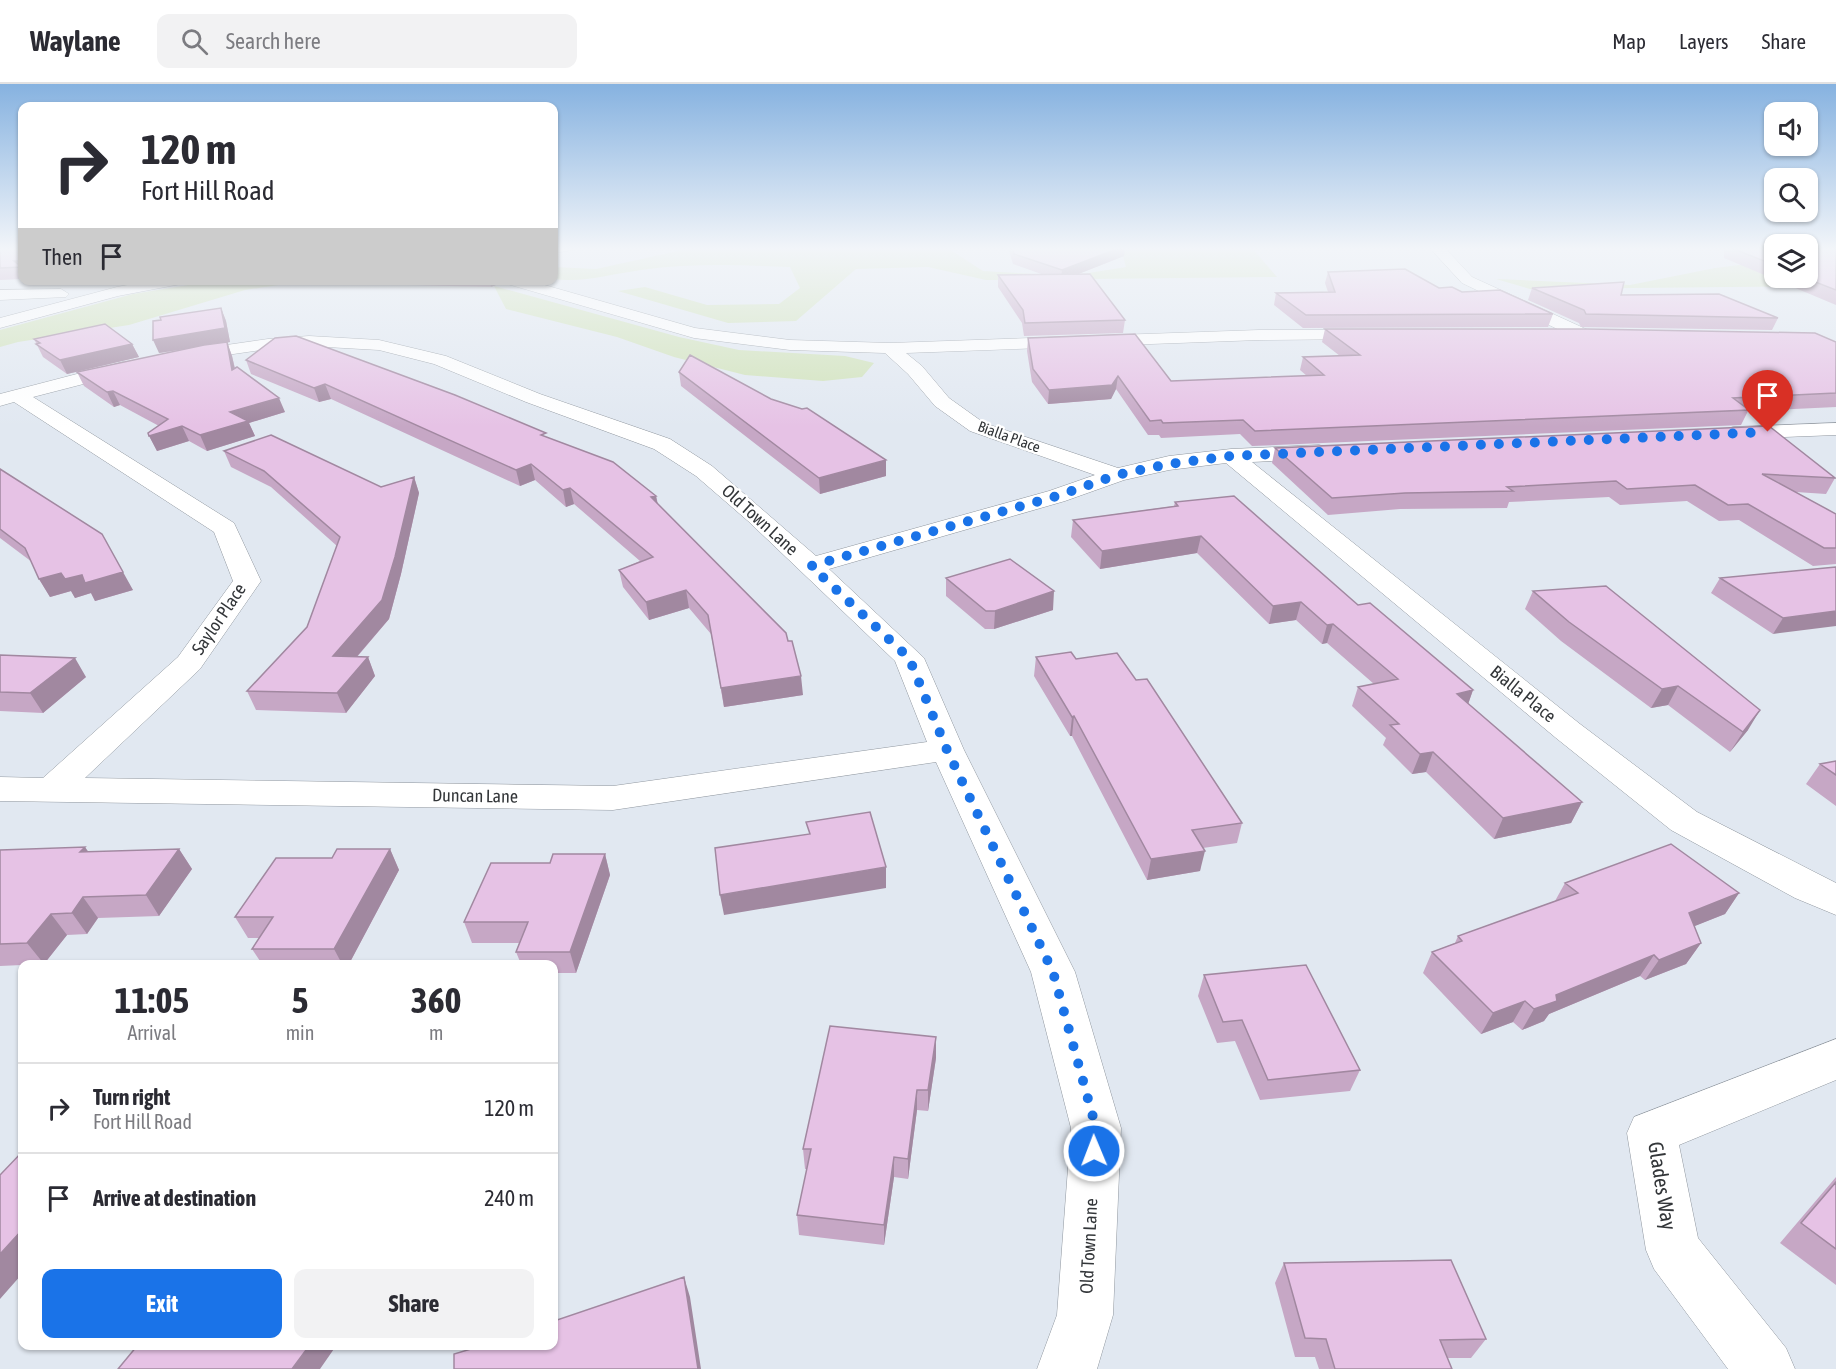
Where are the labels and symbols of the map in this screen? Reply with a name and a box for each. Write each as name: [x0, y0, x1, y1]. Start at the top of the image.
pin: [1742, 370, 1793, 432]
street label: Bialla Place: [976, 417, 1043, 456]
street label: Old Town Lane: [718, 480, 803, 559]
street label: Saylor Place: [187, 579, 250, 658]
street label: Bialla Place: [1486, 661, 1560, 726]
street label: Duncan Lane: [432, 784, 518, 807]
position arrow: [1062, 1119, 1126, 1183]
street label: Glades Way: [1644, 1140, 1682, 1232]
street label: Old Town Lane: [1076, 1198, 1101, 1294]

